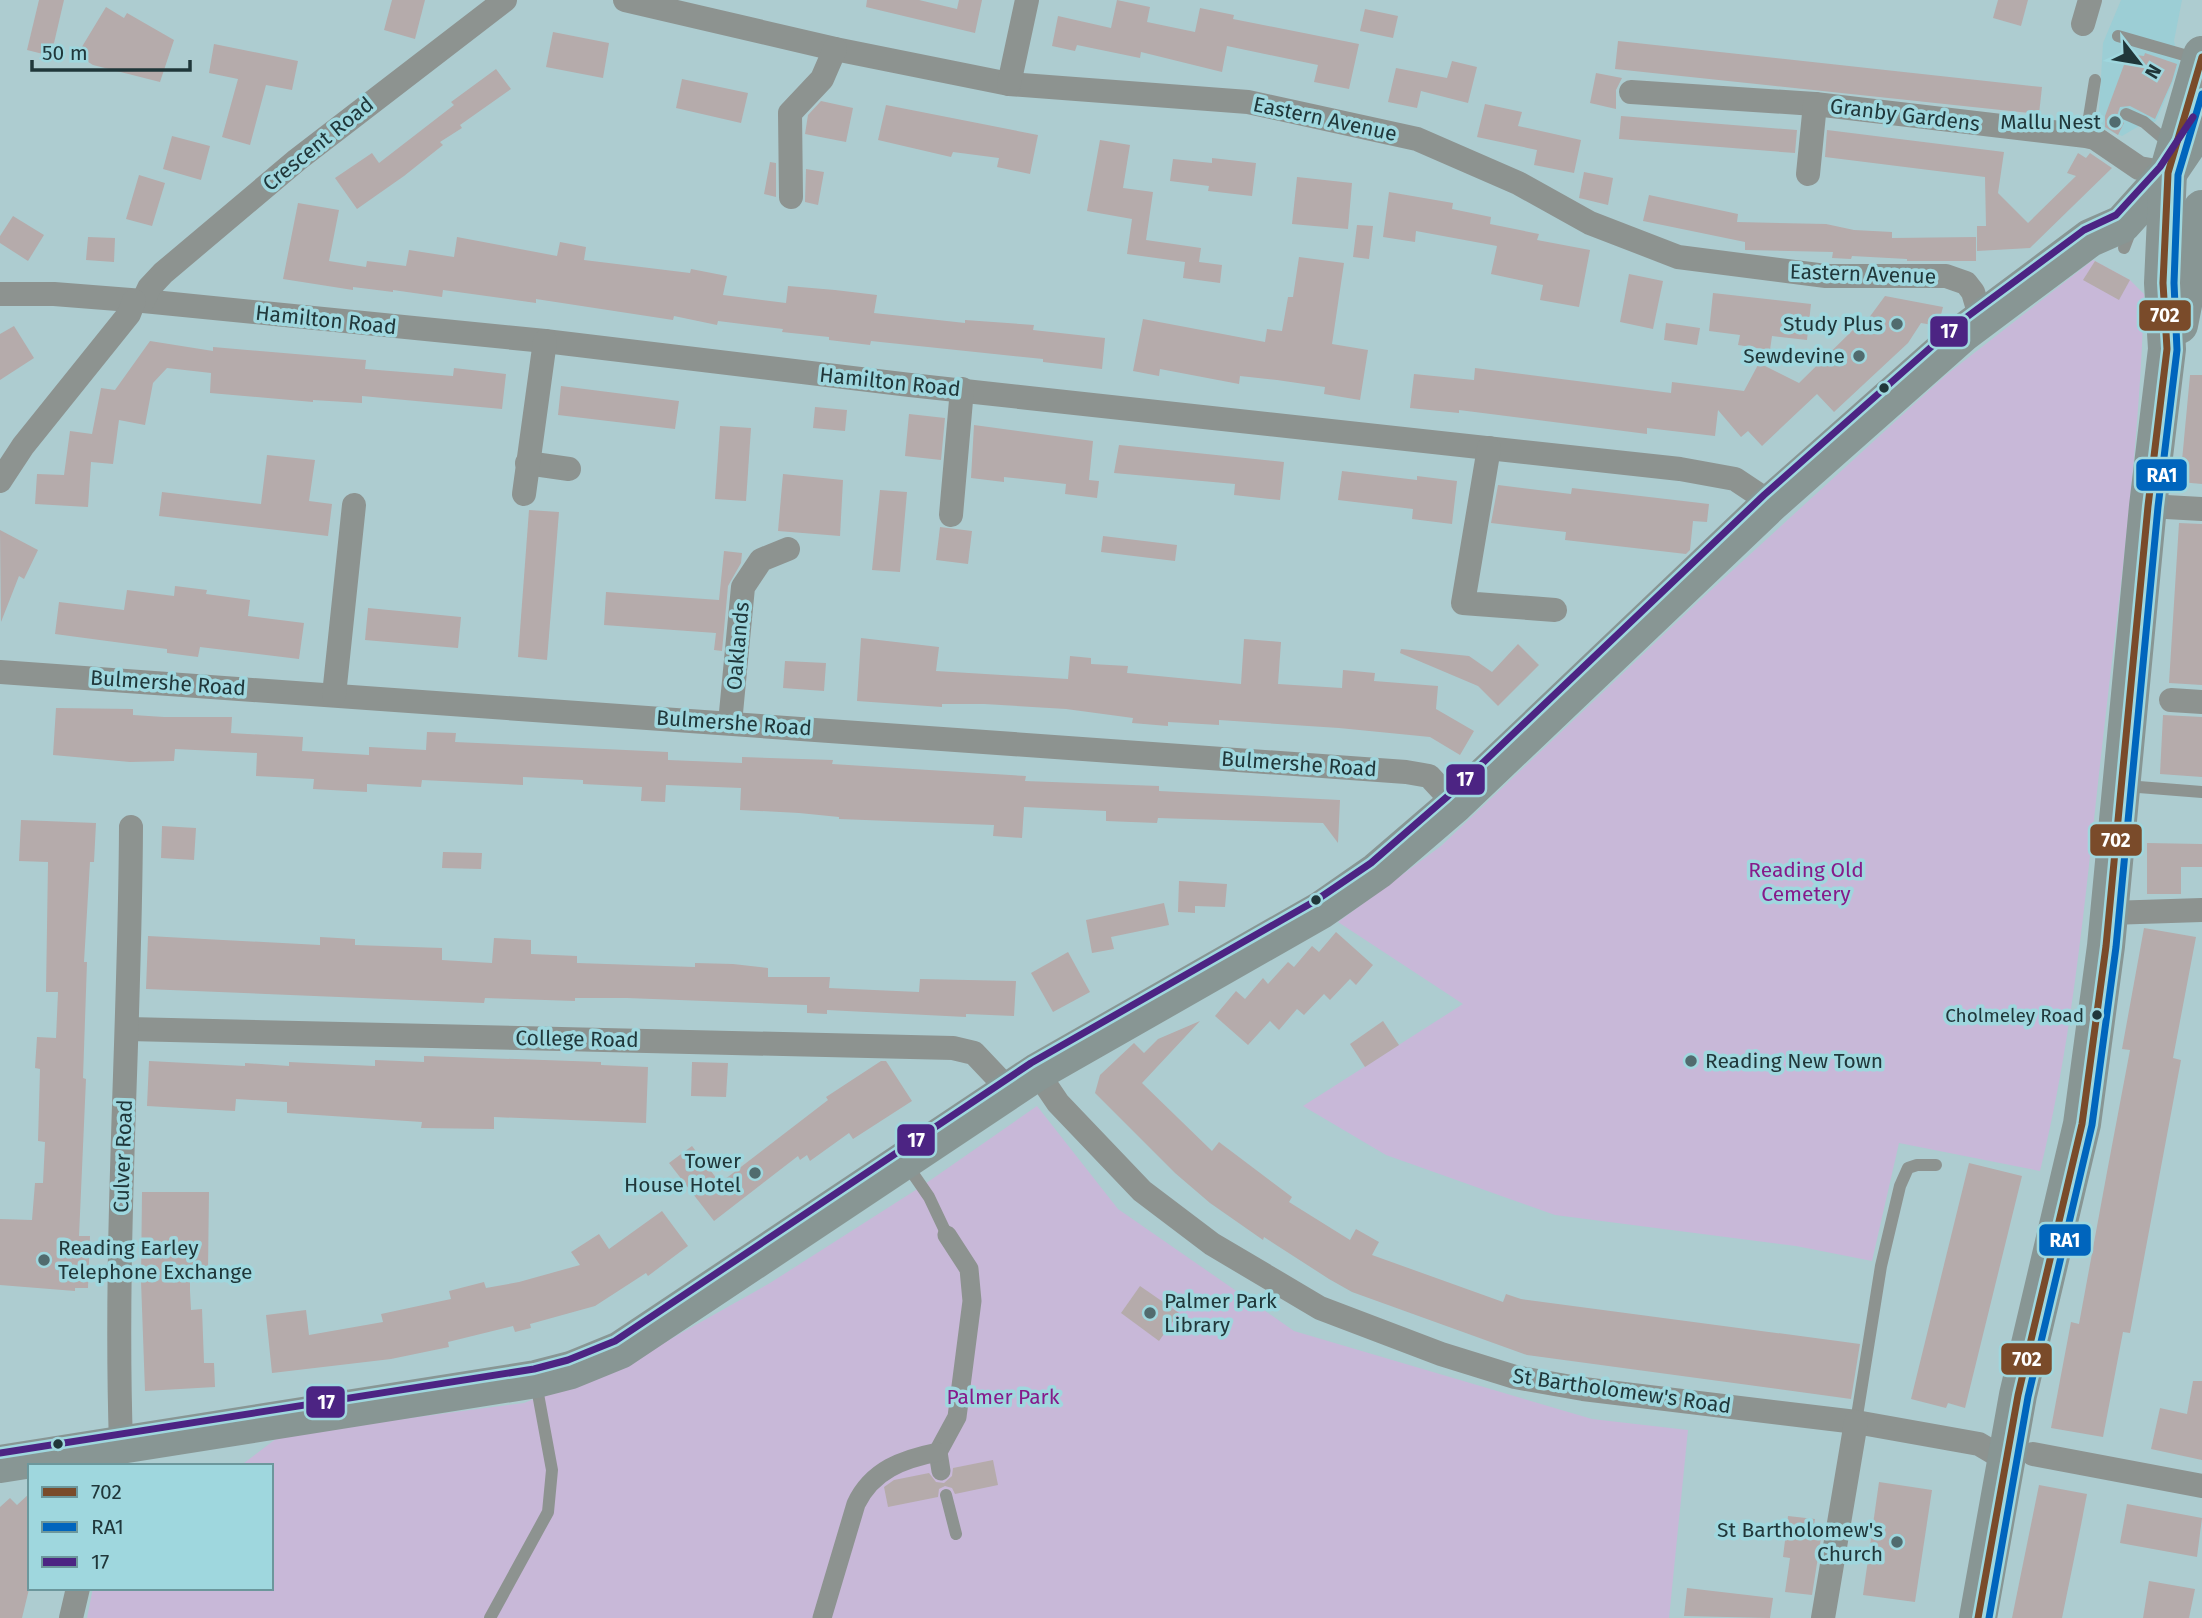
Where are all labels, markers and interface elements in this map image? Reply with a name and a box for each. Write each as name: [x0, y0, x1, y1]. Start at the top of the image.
scale bar: [32, 28, 189, 72]
north arrow: [2104, 28, 2174, 98]
text: 50 m: [42, 40, 88, 66]
text: N: [2140, 60, 2166, 83]
street label: Crescent Road: [257, 91, 379, 197]
street label: Eastern Avenue: [1251, 91, 1399, 147]
street label: Granby Gardens: [1829, 93, 1982, 137]
place label: Mallu Nest: [2000, 109, 2101, 135]
marker: Mallu Nest: [2107, 114, 2123, 130]
street label: Eastern Avenue: [1789, 258, 1937, 290]
line badge: 702: [2138, 299, 2192, 332]
street label: Hamilton Road: [254, 300, 398, 340]
text: 702: [2150, 304, 2180, 327]
place label: Study Plus: [1783, 311, 1883, 337]
line badge: 17: [1929, 315, 1969, 348]
marker: Study Plus: [1889, 316, 1905, 332]
text: 17: [1940, 320, 1958, 343]
place label: Sewdevine: [1743, 343, 1845, 369]
marker: Sewdevine: [1851, 348, 1867, 364]
street label: Hamilton Road: [818, 362, 962, 402]
unlabelled marker: [1877, 381, 1891, 395]
line badge: RA1: [2135, 458, 2188, 492]
text: RA1: [2147, 464, 2177, 487]
street label: Oaklands: [721, 601, 755, 691]
street label: Bulmershe Road: [89, 665, 247, 701]
street label: Bulmershe Road: [655, 705, 813, 741]
street label: Bulmershe Road: [1220, 746, 1378, 782]
line badge: 17: [1445, 763, 1486, 796]
text: 17: [1456, 768, 1474, 791]
line badge: 702: [2089, 823, 2143, 857]
text: 702: [2101, 829, 2131, 852]
park label: Reading Old Cemetery: [1748, 857, 1864, 907]
unlabelled marker: [1309, 893, 1323, 907]
place label: Cholmeley Road: [1945, 1004, 2084, 1027]
marker: Cholmeley Road: [2090, 1008, 2104, 1022]
street label: College Road: [515, 1025, 639, 1053]
place label: Reading New Town: [1705, 1048, 1883, 1074]
marker: Reading New Town: [1683, 1053, 1699, 1069]
street label: Culver Road: [108, 1099, 138, 1213]
line badge: 17: [896, 1123, 936, 1157]
text: 17: [907, 1129, 925, 1152]
place label: Tower House Hotel: [624, 1148, 741, 1198]
marker: Tower House Hotel: [747, 1165, 763, 1181]
line badge: RA1: [2038, 1223, 2092, 1257]
text: RA1: [2050, 1229, 2080, 1252]
place label: Reading Earley Telephone Exchange: [58, 1235, 252, 1285]
marker: Reading Earley Telephone Exchange: [36, 1252, 52, 1268]
place label: Palmer Park Library: [1164, 1288, 1277, 1338]
marker: Palmer Park Library: [1142, 1305, 1158, 1321]
line badge: 702: [2000, 1342, 2053, 1376]
text: 702: [2012, 1348, 2042, 1371]
street label: St Bartholomew's Road: [1511, 1363, 1733, 1419]
park label: Palmer Park: [947, 1384, 1060, 1410]
line badge: 17: [305, 1385, 346, 1419]
text: 17: [317, 1391, 335, 1414]
unlabelled marker: [51, 1437, 65, 1451]
legend: [28, 1464, 273, 1590]
text: 702: [91, 1479, 122, 1505]
text: RA1: [91, 1514, 124, 1540]
place label: St Bartholomew's Church: [1717, 1517, 1883, 1567]
marker: St Bartholomew's Church: [1889, 1534, 1905, 1550]
text: 17: [91, 1549, 109, 1575]

